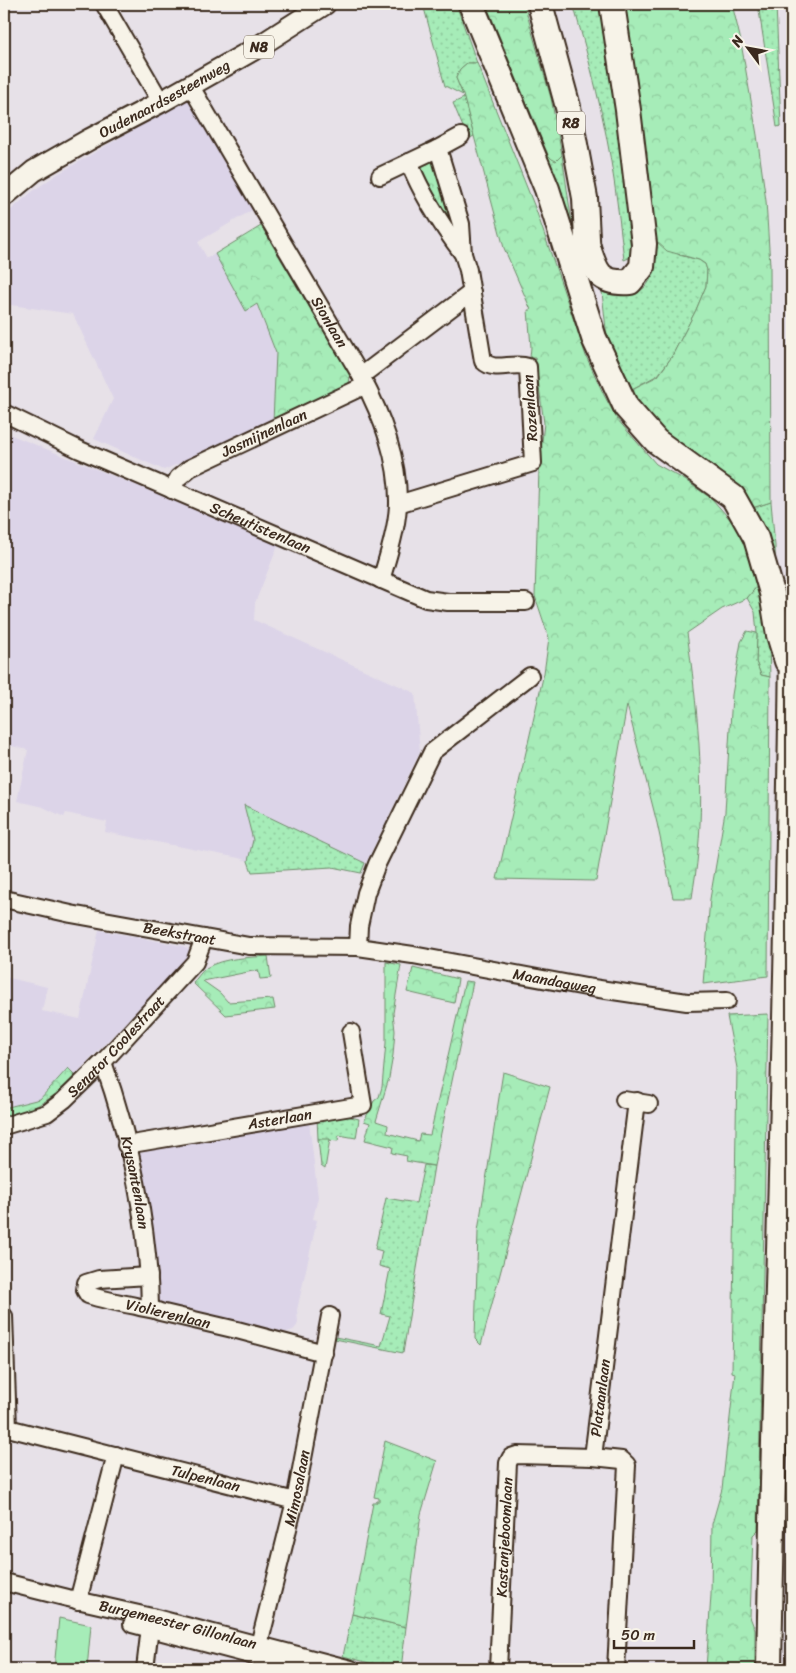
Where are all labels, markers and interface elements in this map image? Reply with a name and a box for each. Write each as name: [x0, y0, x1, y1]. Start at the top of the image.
north arrow: [724, 22, 774, 72]
text: N: [724, 30, 751, 53]
road number: N8: [244, 36, 274, 58]
street label: Oudenaardsesteenweg: [94, 52, 235, 145]
road number: R8: [557, 112, 585, 134]
street label: Sionlaan: [304, 291, 355, 353]
street label: Rozenlaan: [515, 374, 545, 442]
street label: Jasmijnenlaan: [216, 402, 311, 465]
street label: Scheutistenlaan: [206, 495, 315, 561]
street label: Beekstraat: [141, 914, 219, 953]
street label: Maandagweg: [511, 961, 598, 1001]
street label: Senator Coolestraat: [61, 989, 172, 1104]
street label: Asterlaan: [245, 1101, 314, 1137]
street label: Krysantenlaan: [113, 1133, 157, 1231]
street label: Violierenlaan: [124, 1291, 213, 1336]
street label: Plataanlaan: [583, 1358, 618, 1438]
street label: Mimosalaan: [276, 1448, 317, 1529]
street label: Tulpenlaan: [168, 1457, 243, 1500]
street label: Kastanjeboomlaan: [489, 1477, 520, 1598]
street label: Burgemeester Gillonlaan: [96, 1592, 260, 1657]
scale bar: [614, 1618, 694, 1650]
text: 50 m: [621, 1622, 656, 1648]

